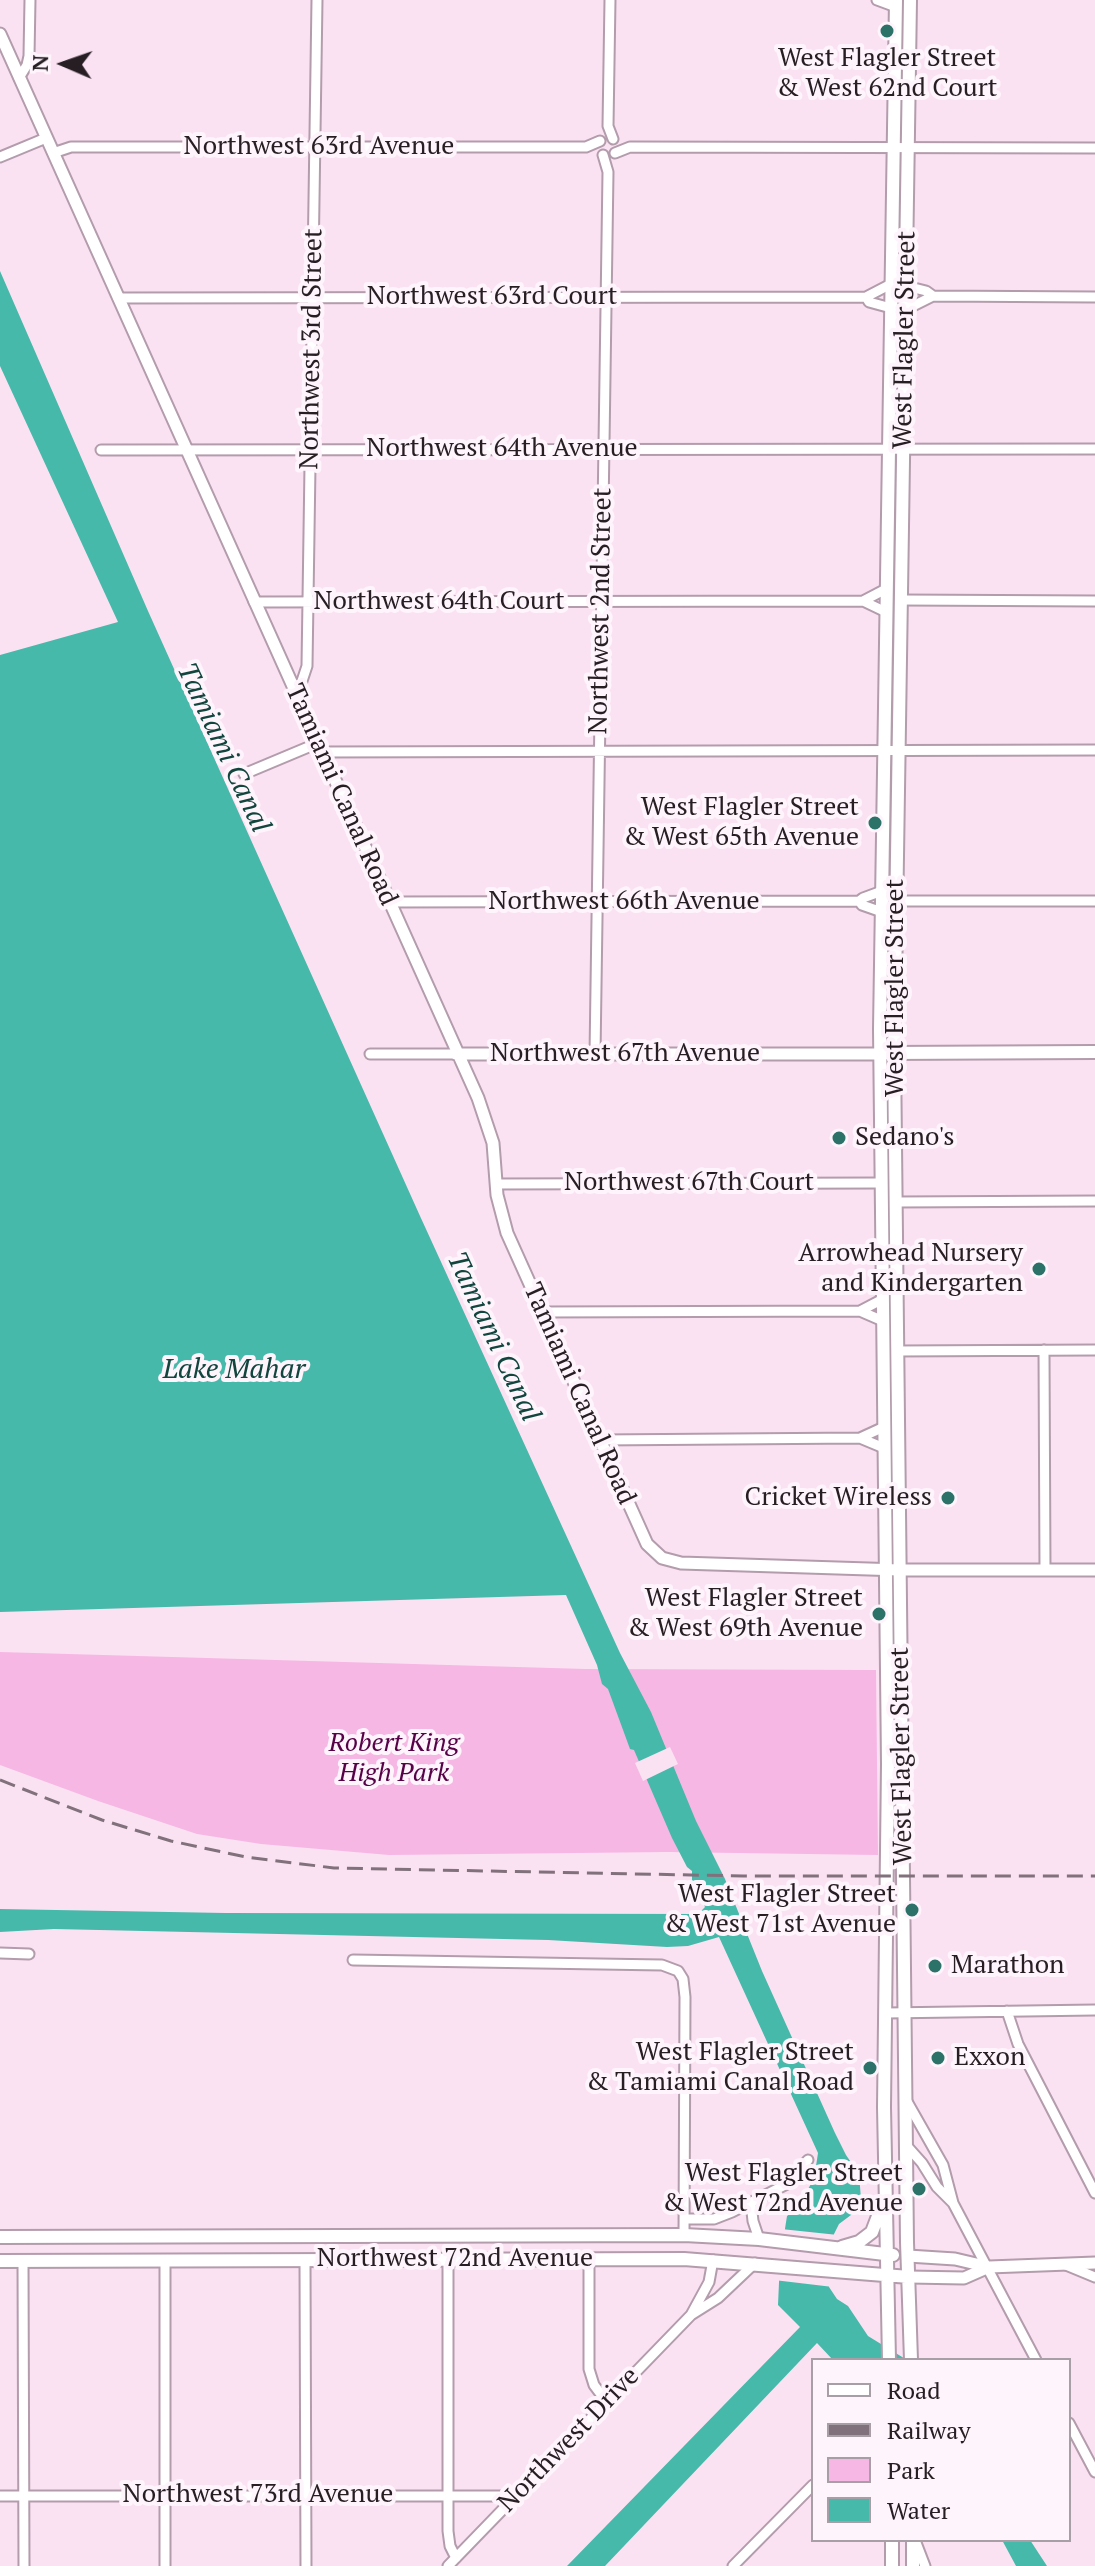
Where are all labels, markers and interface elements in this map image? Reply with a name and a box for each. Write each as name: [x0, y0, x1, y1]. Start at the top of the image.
marker: West Flagler Street & West 62nd Court: [878, 22, 896, 40]
north arrow: [24, 24, 104, 104]
place label: West Flagler Street & West 62nd Court: [777, 43, 997, 104]
text: N: [25, 54, 54, 72]
street label: Northwest 63rd Avenue: [184, 131, 454, 163]
street label: Northwest 3rd Street: [294, 228, 330, 470]
street label: West Flagler Street: [887, 231, 923, 449]
street label: Northwest 63rd Court: [367, 281, 617, 313]
street label: Northwest 64th Avenue: [366, 433, 638, 465]
street label: Northwest 2nd Street: [583, 487, 619, 735]
street label: Northwest 64th Court: [313, 586, 565, 618]
water label: Tamiami Canal: [169, 658, 277, 838]
street label: Tamiami Canal Road: [278, 679, 404, 911]
place label: West Flagler Street & West 65th Avenue: [623, 792, 859, 854]
marker: West Flagler Street & West 65th Avenue: [866, 814, 884, 832]
street label: West Flagler Street: [880, 879, 912, 1097]
street label: Northwest 66th Avenue: [488, 886, 760, 918]
street label: Northwest 67th Avenue: [490, 1038, 760, 1070]
place label: Sedano's: [855, 1122, 955, 1154]
marker: Sedano's: [830, 1129, 848, 1147]
street label: Northwest 67th Court: [564, 1167, 814, 1199]
place label: Arrowhead Nursery and Kindergarten: [798, 1238, 1023, 1300]
water label: Tamiami Canal: [439, 1247, 547, 1427]
marker: Arrowhead Nursery and Kindergarten: [1030, 1260, 1048, 1278]
street label: Tamiami Canal Road: [516, 1278, 642, 1510]
water label: Lake Mahar: [163, 1353, 305, 1387]
place label: Cricket Wireless: [745, 1482, 932, 1514]
marker: Cricket Wireless: [939, 1489, 957, 1507]
place label: West Flagler Street & West 69th Avenue: [627, 1583, 863, 1644]
marker: West Flagler Street & West 69th Avenue: [870, 1605, 888, 1623]
street label: West Flagler Street: [884, 1647, 920, 1865]
park label: Robert King High Park: [329, 1728, 459, 1790]
place label: West Flagler Street & West 71st Avenue: [664, 1879, 896, 1940]
marker: West Flagler Street & West 71st Avenue: [903, 1901, 921, 1919]
place label: Marathon: [951, 1950, 1065, 1982]
marker: Marathon: [926, 1957, 944, 1975]
place label: West Flagler Street & Tamiami Canal Road: [586, 2037, 854, 2098]
place label: Exxon: [954, 2042, 1025, 2074]
marker: Exxon: [929, 2049, 947, 2067]
marker: West Flagler Street & Tamiami Canal Road: [861, 2059, 879, 2077]
place label: West Flagler Street & West 72nd Avenue: [662, 2158, 903, 2220]
marker: West Flagler Street & West 72nd Avenue: [910, 2180, 928, 2198]
street label: Northwest 72nd Avenue: [317, 2243, 593, 2275]
legend: [811, 2358, 1071, 2542]
street label: Northwest Drive: [492, 2361, 646, 2519]
text: Road: [887, 2374, 941, 2406]
text: Railway: [887, 2414, 971, 2446]
text: Park: [887, 2454, 935, 2486]
street label: Northwest 73rd Avenue: [123, 2479, 393, 2511]
text: Water: [887, 2494, 950, 2526]

